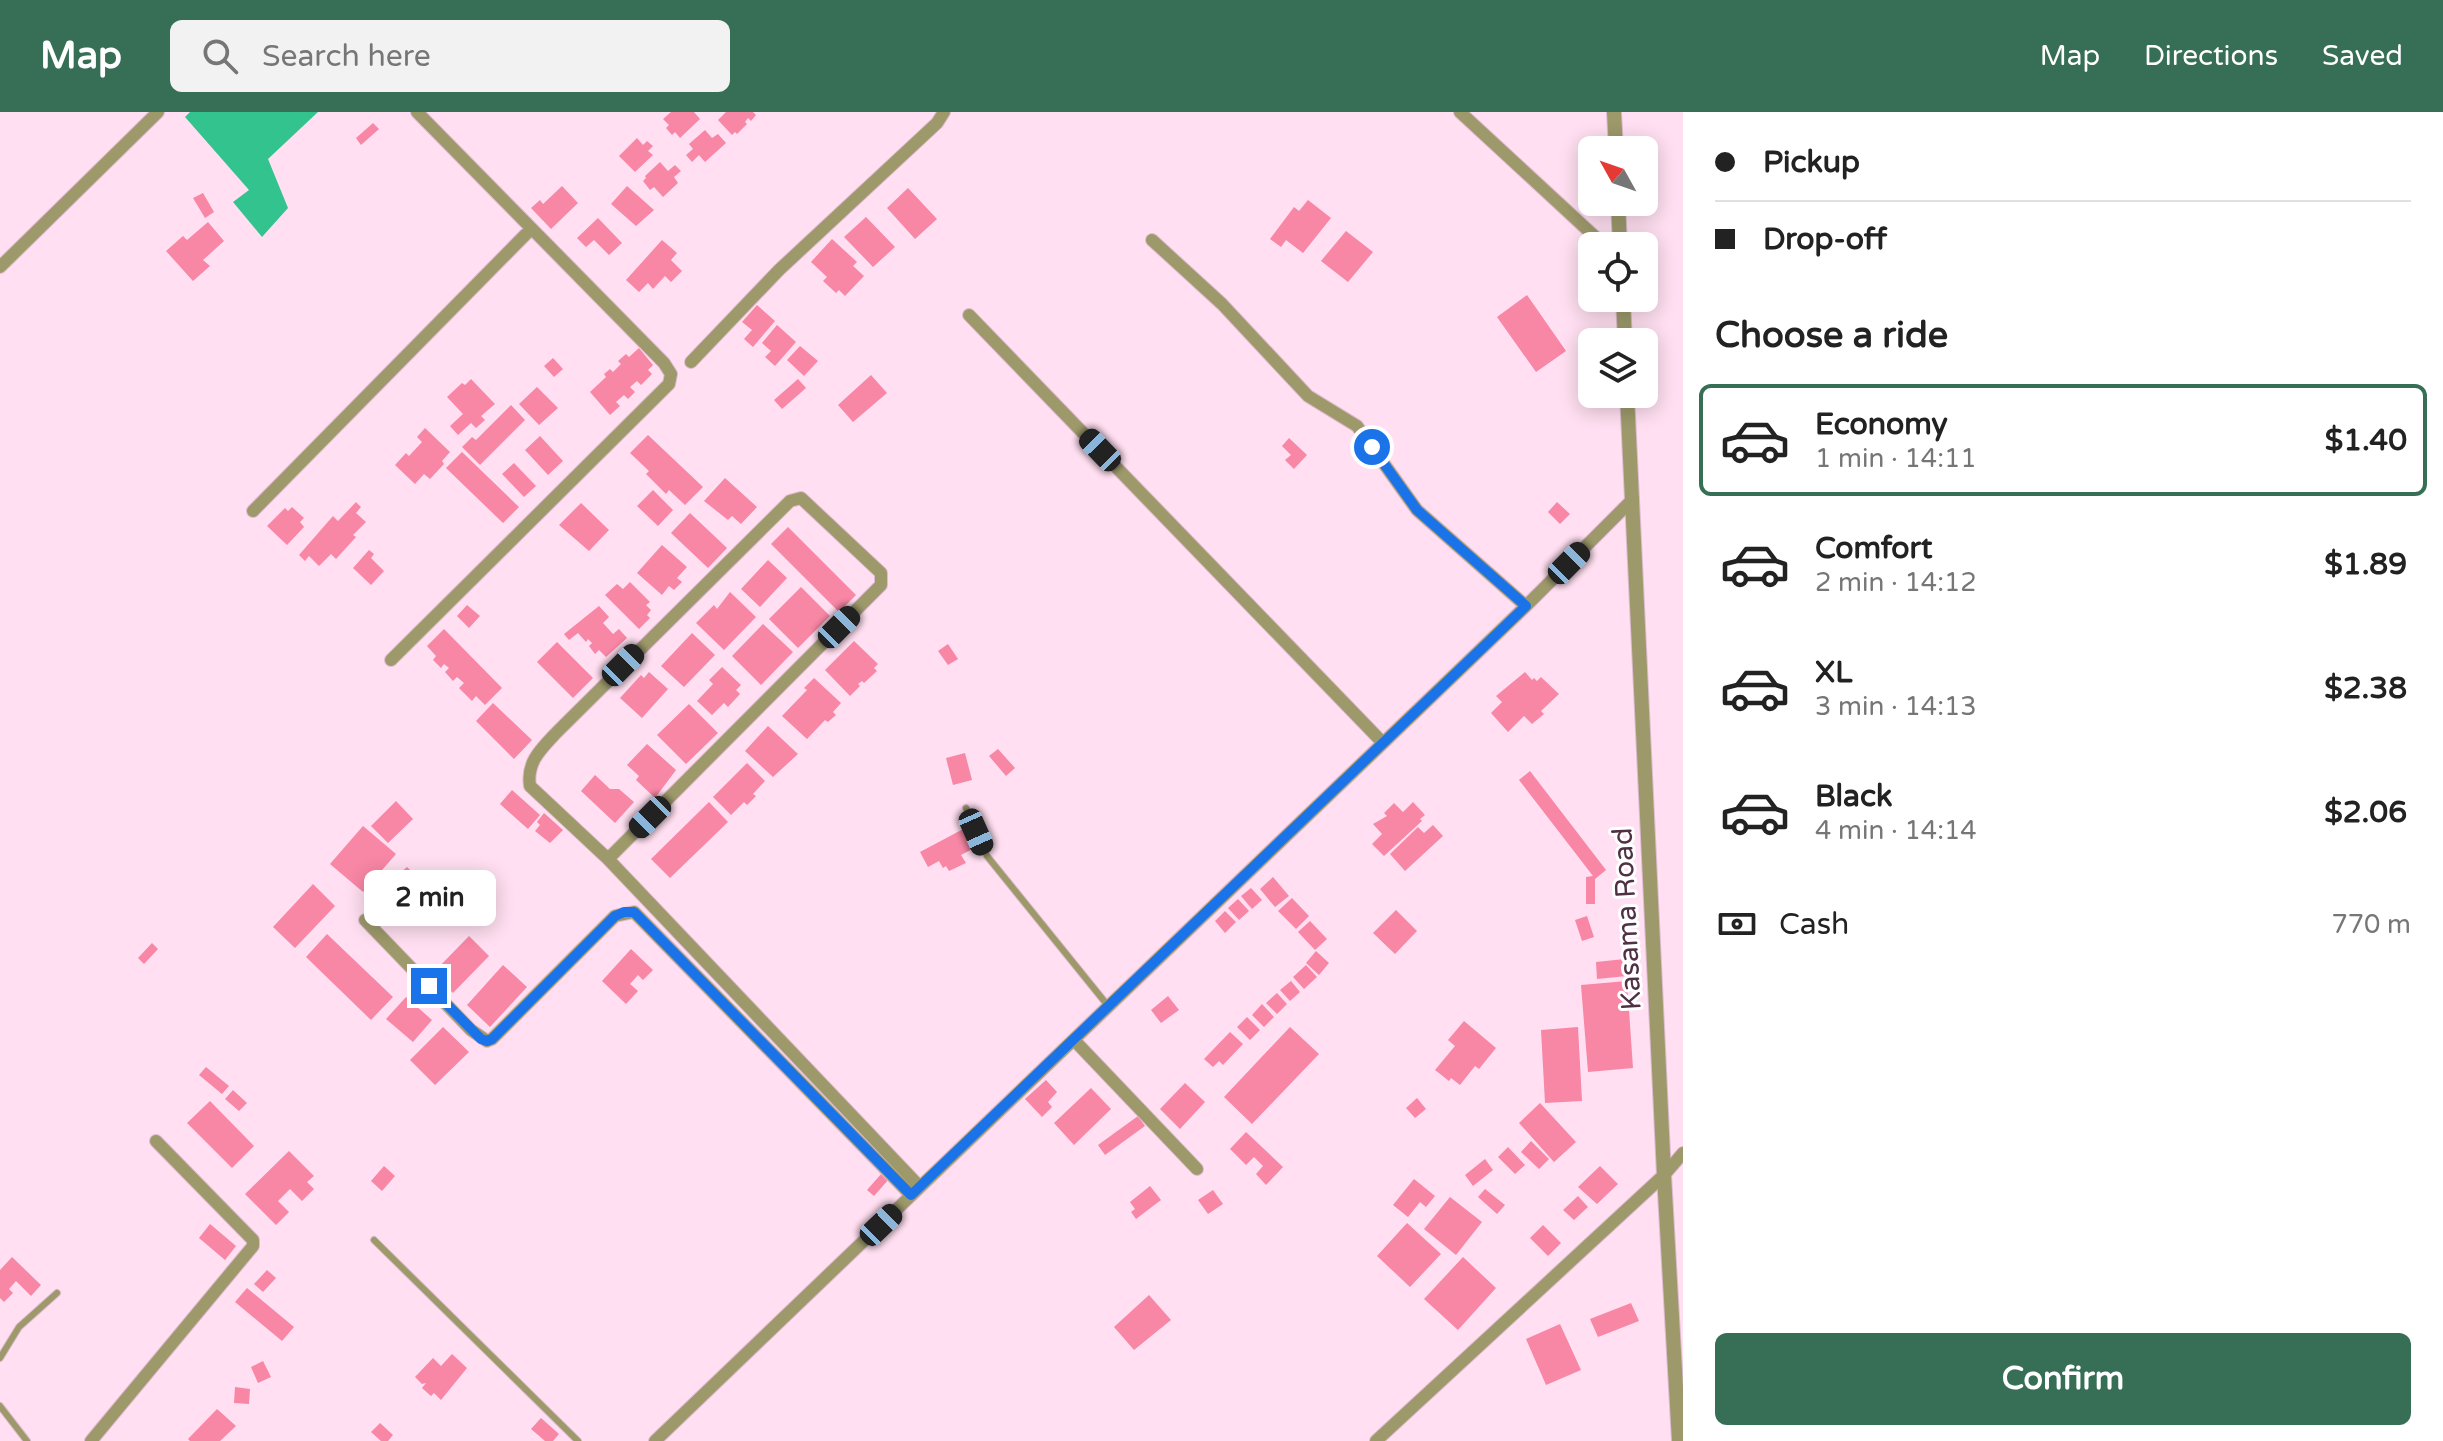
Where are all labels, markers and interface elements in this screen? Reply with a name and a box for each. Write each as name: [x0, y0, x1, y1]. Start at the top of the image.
search box: [170, 20, 730, 92]
text: Map: [40, 33, 122, 79]
icon: search: [198, 34, 242, 78]
text: Search here: [262, 38, 431, 75]
text: Map: [2040, 39, 2100, 73]
text: Directions: [2144, 39, 2278, 73]
text: Saved: [2322, 39, 2403, 73]
north arrow: [1578, 136, 1658, 216]
map controls: [1578, 136, 1658, 408]
text: Pickup: [1763, 144, 1860, 181]
text: Drop-off: [1763, 221, 1887, 258]
button: locate: [1578, 232, 1658, 312]
text: Choose a ride: [1715, 314, 1948, 357]
button: layers: [1578, 328, 1658, 408]
icon: car: [1719, 404, 1791, 476]
text: Economy: [1815, 406, 1948, 443]
text: $1.40: [2325, 422, 2407, 459]
car: [1075, 424, 1125, 476]
route start: [1354, 429, 1390, 465]
text: 1 min · 14:11: [1815, 443, 1977, 474]
icon: car: [1719, 528, 1791, 600]
text: Comfort: [1815, 530, 1933, 567]
car: [1544, 538, 1594, 588]
text: $1.89: [2324, 546, 2407, 583]
text: 2 min · 14:12: [1815, 567, 1977, 598]
car: [814, 602, 864, 652]
car: [598, 640, 648, 690]
icon: car: [1719, 652, 1791, 724]
text: XL: [1815, 654, 1852, 691]
text: $2.38: [2324, 670, 2407, 707]
text: 3 min · 14:13: [1815, 691, 1977, 722]
icon: car: [1719, 776, 1791, 848]
text: Black: [1815, 778, 1892, 815]
car: [625, 792, 675, 842]
text: $2.06: [2324, 794, 2407, 831]
car: [955, 805, 997, 859]
text: 4 min · 14:14: [1815, 815, 1977, 846]
street label: Kasama Road: [1605, 827, 1649, 1011]
callout: 2 min: [363, 870, 495, 926]
text: 2 min: [395, 882, 465, 913]
icon: cash: [1715, 902, 1759, 946]
text: Cash: [1779, 906, 1849, 943]
text: 770 m: [2331, 909, 2411, 940]
route end: [411, 968, 447, 1004]
car: [855, 1200, 907, 1250]
button: Confirm: [1715, 1333, 2411, 1425]

